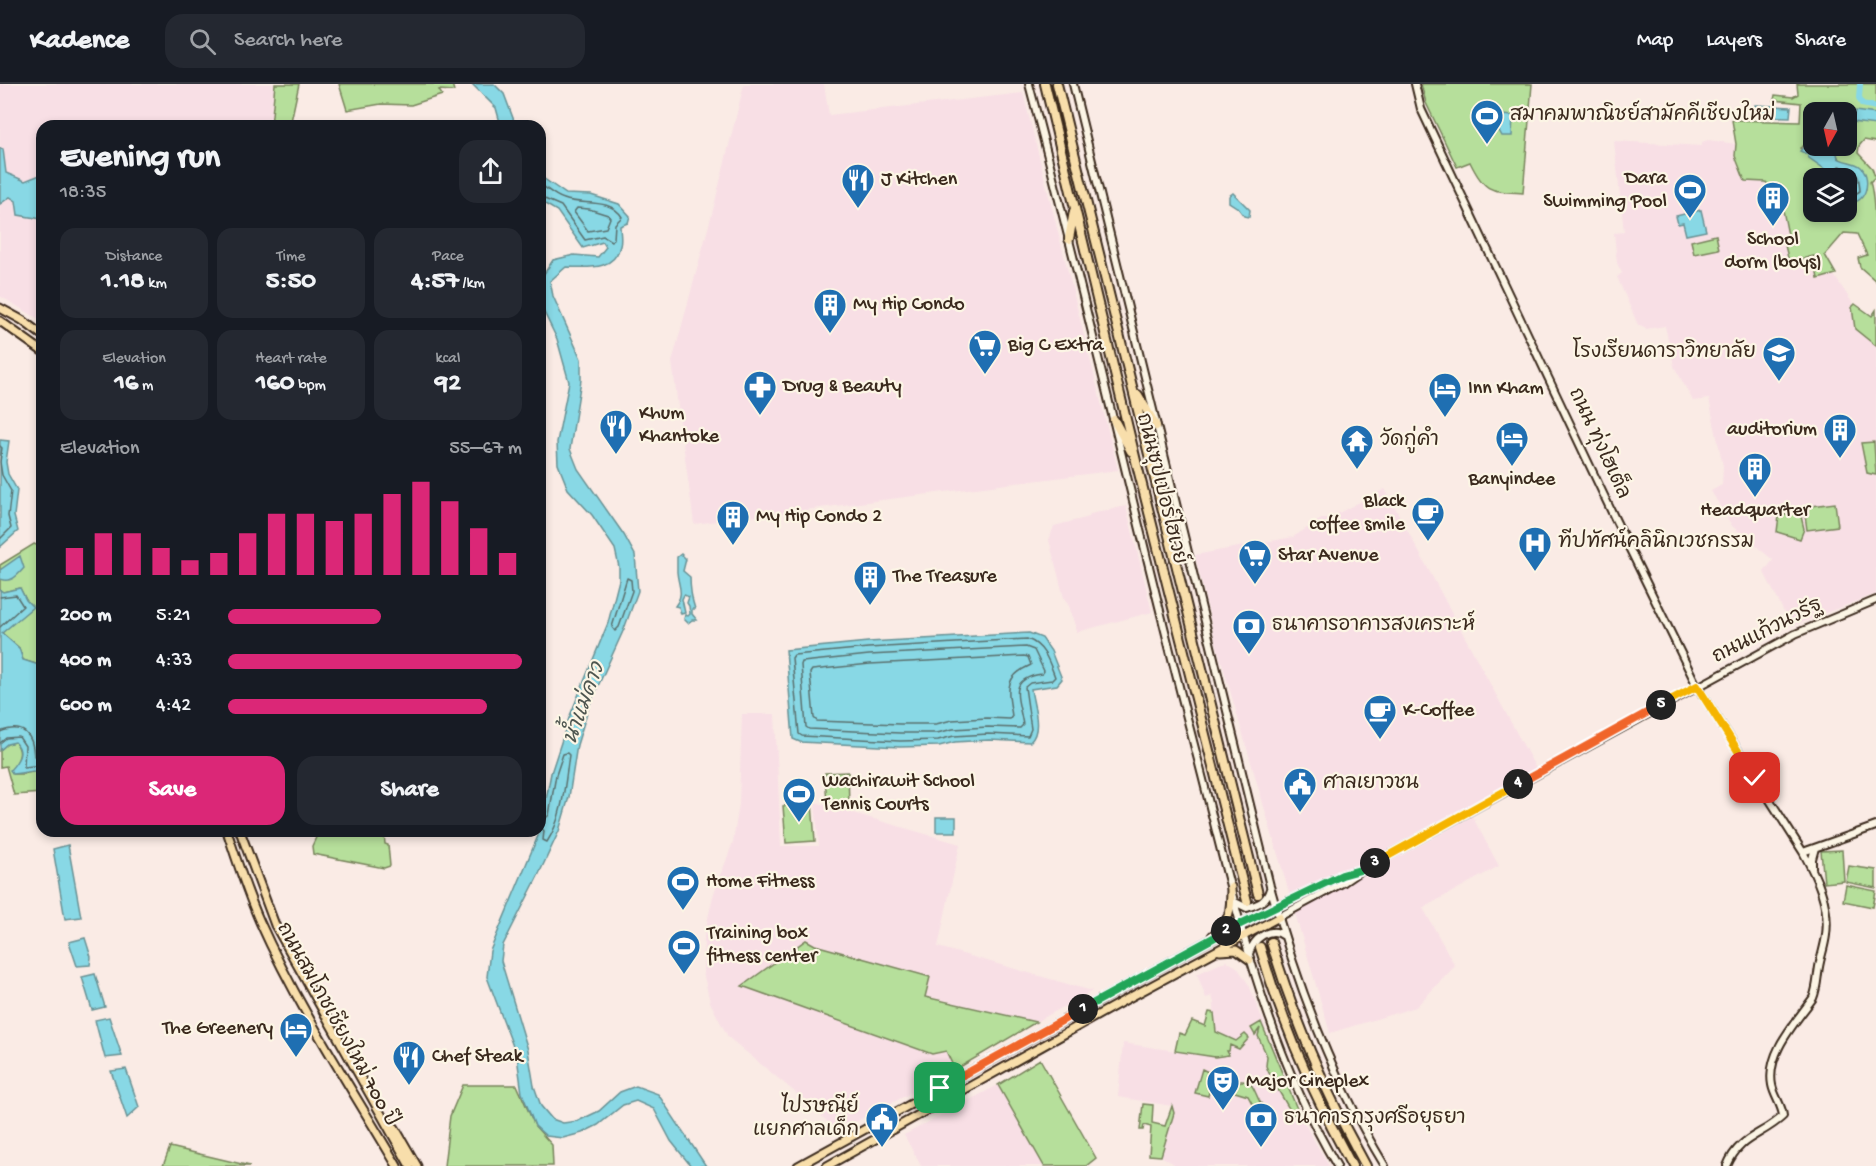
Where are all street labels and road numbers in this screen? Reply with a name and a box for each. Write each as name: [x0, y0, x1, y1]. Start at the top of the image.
street label: ถนน ทุ่งโฮเต็ล: [1561, 383, 1638, 503]
street label: ถนนซุปเปอร์ไฮเวย์: [1129, 410, 1195, 567]
street label: ถนนแก้วนวรัฐ: [1707, 590, 1827, 670]
street label: ถนนสมโภชเชียงใหม่ 700 ปี: [270, 916, 406, 1131]

